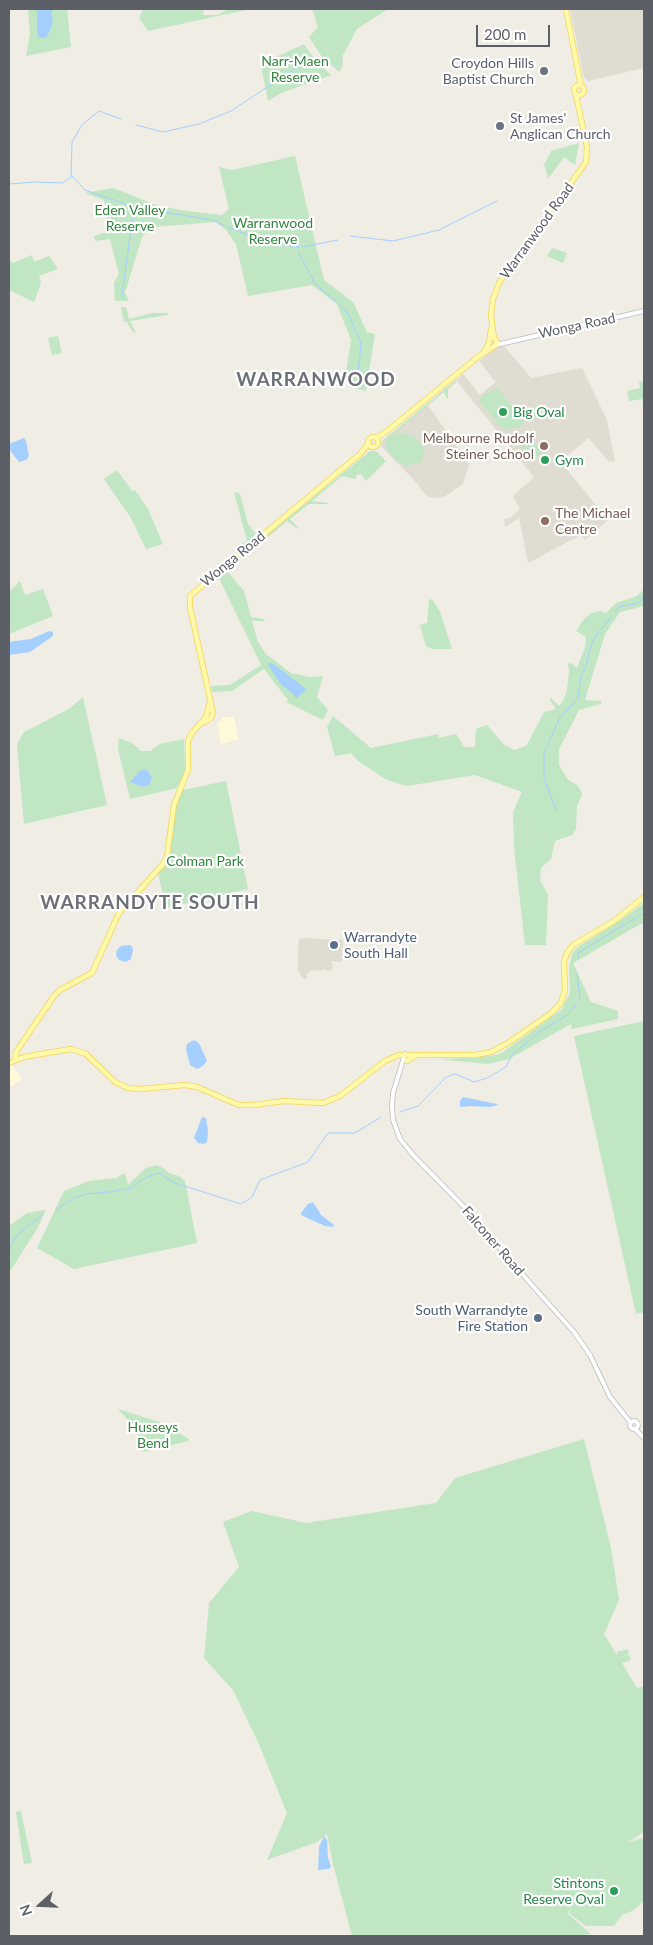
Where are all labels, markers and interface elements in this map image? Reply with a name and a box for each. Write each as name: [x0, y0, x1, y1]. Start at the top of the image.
scale bar: [478, 15, 552, 47]
text: 200 m: [484, 25, 526, 43]
park label: Narr-Maen Reserve: [261, 53, 329, 85]
place label: Croydon Hills Baptist Church: [443, 55, 534, 88]
marker: Croydon Hills Baptist Church: [538, 65, 550, 77]
place label: St James' Anglican Church: [510, 110, 611, 142]
marker: St James' Anglican Church: [494, 120, 506, 132]
street label: Warranwood Road: [496, 180, 578, 282]
park label: Eden Valley Reserve: [95, 202, 165, 234]
park label: Warranwood Reserve: [233, 215, 313, 248]
street label: Wonga Road: [537, 310, 617, 342]
district label: WARRANWOOD: [235, 369, 397, 391]
place label: Big Oval: [513, 404, 565, 420]
marker: Big Oval: [497, 406, 509, 418]
place label: Melbourne Rudolf Steiner School: [423, 430, 534, 462]
marker: Melbourne Rudolf Steiner School: [538, 440, 550, 452]
place label: Gym: [555, 452, 584, 468]
marker: Gym: [539, 454, 551, 466]
place label: The Michael Centre: [555, 505, 630, 538]
marker: The Michael Centre: [539, 515, 551, 527]
street label: Wonga Road: [197, 528, 269, 590]
park label: Colman Park: [166, 853, 244, 869]
district label: WARRANDYTE SOUTH: [38, 892, 262, 914]
place label: Warrandyte South Hall: [344, 929, 417, 962]
marker: Warrandyte South Hall: [328, 939, 340, 951]
street label: Falconer Road: [458, 1203, 528, 1279]
place label: South Warrandyte Fire Station: [415, 1302, 528, 1334]
marker: South Warrandyte Fire Station: [532, 1312, 544, 1324]
park label: Husseys Bend: [128, 1419, 178, 1451]
place label: Stintons Reserve Oval: [523, 1875, 604, 1908]
north arrow: [15, 1880, 65, 1930]
marker: Stintons Reserve Oval: [608, 1885, 620, 1897]
text: N: [16, 1902, 35, 1918]

